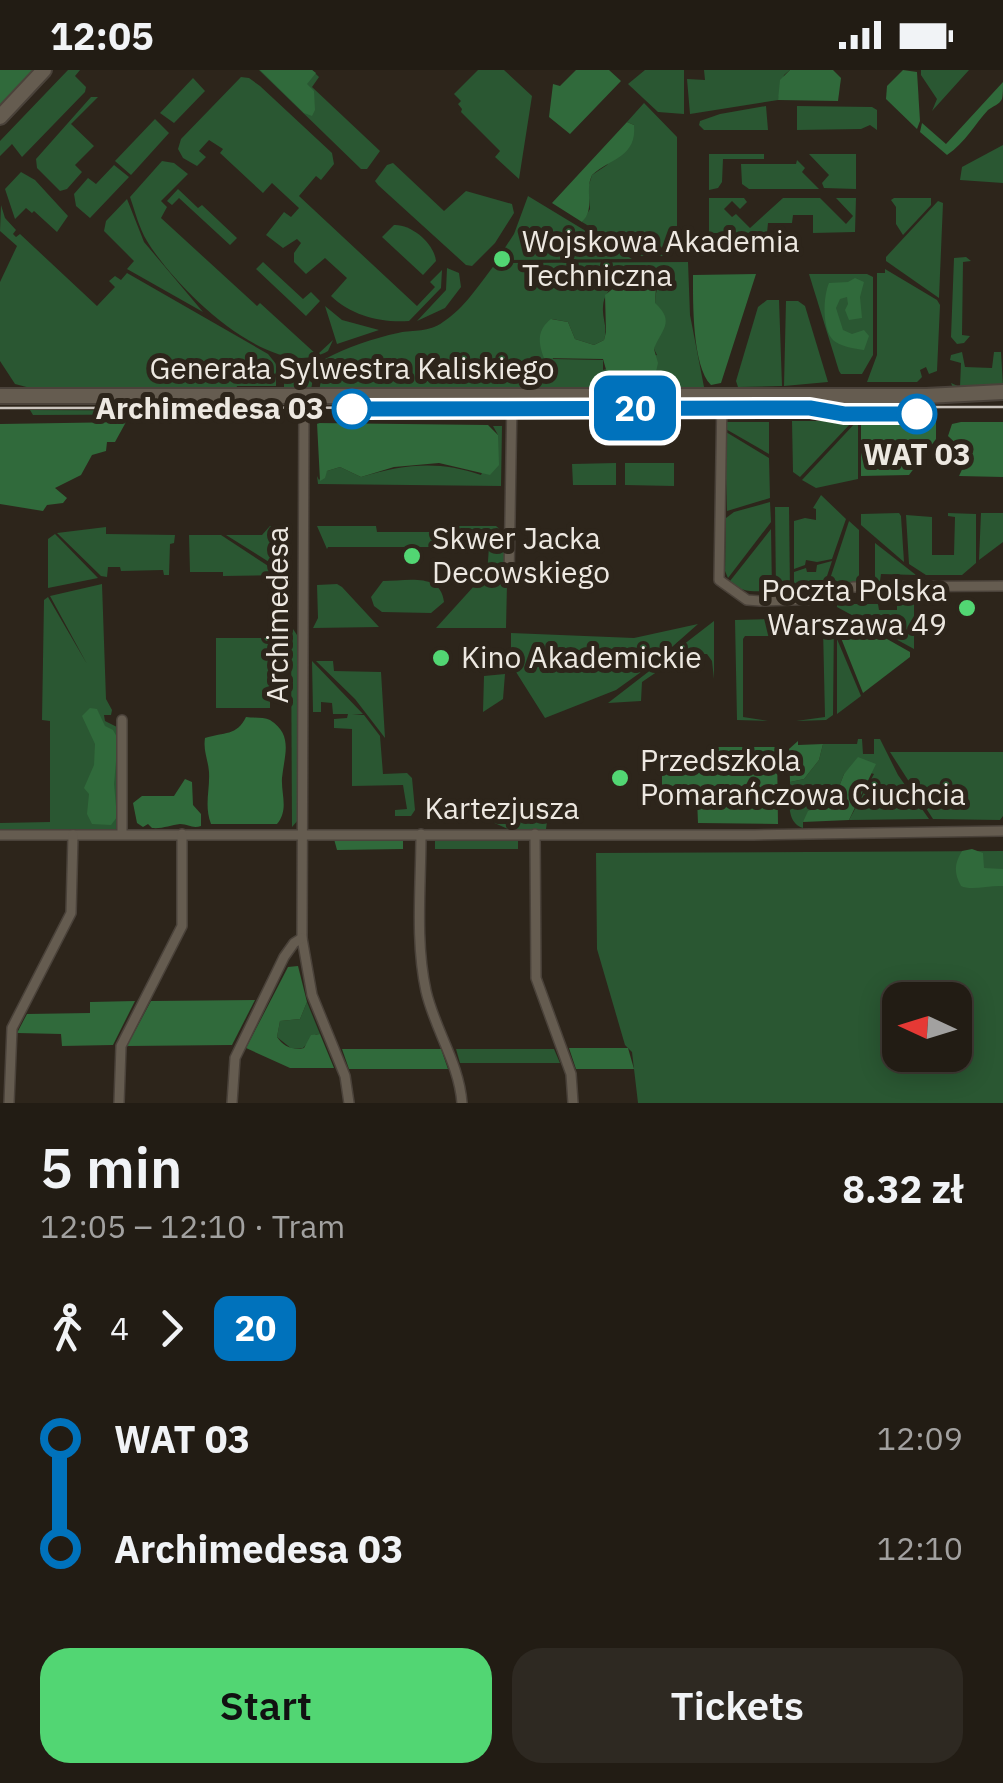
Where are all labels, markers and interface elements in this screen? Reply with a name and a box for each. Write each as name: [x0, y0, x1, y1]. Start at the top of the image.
text: 12:05: [50, 11, 154, 60]
place label: Wojskowa Akademia Techniczna: [522, 221, 800, 294]
marker: Wojskowa Akademia Techniczna: [491, 248, 513, 270]
street label: Generała Sylwestra Kaliskiego: [150, 348, 554, 387]
line badge: 20: [590, 376, 680, 440]
text: 20: [614, 385, 656, 431]
place label: Archimedesa 03: [95, 388, 324, 427]
marker: Archimedesa 03: [333, 390, 371, 428]
marker: WAT 03: [898, 395, 936, 433]
place label: WAT 03: [863, 434, 971, 473]
place label: Skwer Jacka Decowskiego: [432, 518, 610, 591]
street label: Archimedesa: [257, 527, 296, 703]
marker: Skwer Jacka Decowskiego: [401, 545, 423, 567]
place label: Poczta Polska Warszawa 49: [761, 570, 947, 643]
marker: Poczta Polska Warszawa 49: [956, 597, 978, 619]
place label: Kino Akademickie: [461, 637, 702, 676]
marker: Kino Akademickie: [430, 647, 452, 669]
place label: Przedszkola Pomarańczowa Ciuchcia: [640, 740, 966, 813]
marker: Przedszkola Pomarańczowa Ciuchcia: [609, 767, 631, 789]
street label: Kartezjusza: [424, 788, 580, 827]
north arrow: [882, 982, 972, 1072]
map controls: [882, 982, 972, 1072]
text: 5 min: [40, 1132, 182, 1203]
text: 8.32 zł: [842, 1164, 963, 1213]
text: 12:05 – 12:10 · Tram: [40, 1205, 345, 1247]
icon: walk: [40, 1301, 95, 1356]
icon: forward: [144, 1301, 199, 1356]
text: 20: [234, 1305, 276, 1351]
text: 4: [110, 1307, 129, 1349]
text: WAT 03: [114, 1414, 250, 1463]
text: 12:09: [877, 1417, 963, 1459]
text: Archimedesa 03: [114, 1524, 404, 1573]
text: 12:10: [877, 1527, 963, 1569]
button: Start: [40, 1648, 492, 1763]
button: Tickets: [512, 1648, 963, 1763]

